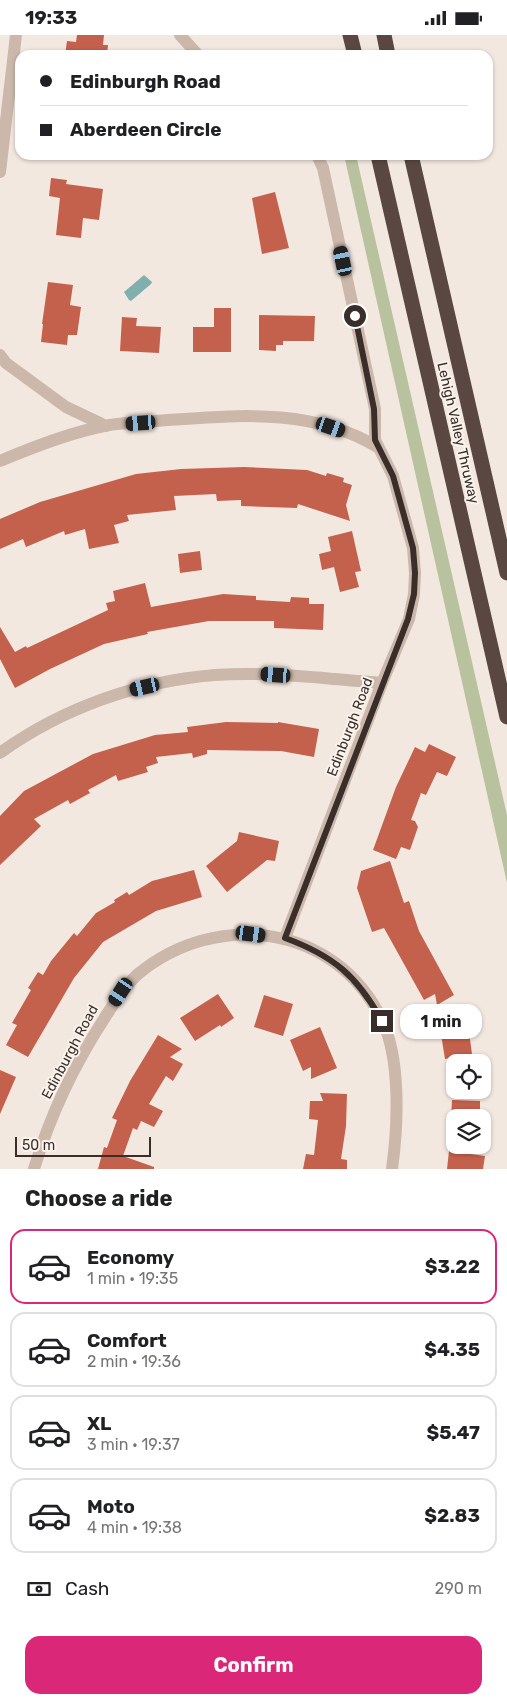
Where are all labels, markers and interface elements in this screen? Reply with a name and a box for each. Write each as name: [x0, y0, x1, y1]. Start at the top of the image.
text: 19:33: [25, 6, 77, 29]
text: Edinburgh Road: [70, 70, 221, 93]
text: Aberdeen Circle: [70, 118, 221, 141]
car: [332, 245, 353, 277]
route start: [344, 305, 366, 327]
street label: Lehigh Valley Thruway: [433, 361, 483, 506]
car: [125, 414, 156, 432]
car: [314, 415, 347, 439]
car: [260, 666, 291, 684]
street label: Edinburgh Road: [323, 675, 377, 779]
car: [128, 676, 161, 698]
car: [235, 924, 266, 944]
car: [106, 975, 135, 1009]
street label: Edinburgh Road: [38, 1002, 102, 1102]
callout: 1 min: [400, 1003, 482, 1039]
route end: [371, 1010, 393, 1032]
text: 1 min: [421, 1012, 461, 1031]
map controls: [446, 1054, 491, 1154]
button: locate: [446, 1054, 491, 1099]
button: layers: [446, 1109, 491, 1154]
scale bar: [15, 1134, 151, 1157]
text: 50 m: [22, 1137, 55, 1154]
text: Choose a ride: [25, 1185, 172, 1212]
icon: car: [27, 1244, 72, 1289]
text: Economy: [87, 1246, 174, 1269]
text: $3.22: [425, 1255, 480, 1278]
text: 1 min · 19:35: [87, 1269, 178, 1288]
icon: car: [27, 1327, 72, 1372]
text: Comfort: [87, 1329, 167, 1352]
text: $4.35: [424, 1338, 480, 1361]
text: 2 min · 19:36: [87, 1352, 181, 1371]
icon: car: [27, 1410, 72, 1455]
text: XL: [87, 1412, 111, 1435]
text: $5.47: [426, 1421, 480, 1444]
text: 3 min · 19:37: [87, 1435, 180, 1454]
icon: car: [27, 1493, 72, 1538]
text: Moto: [87, 1495, 135, 1518]
text: $2.83: [424, 1504, 480, 1527]
text: 4 min · 19:38: [87, 1518, 182, 1537]
icon: cash: [25, 1575, 53, 1603]
text: Cash: [65, 1577, 109, 1600]
text: 290 m: [435, 1579, 482, 1598]
button: Confirm: [25, 1636, 482, 1694]

